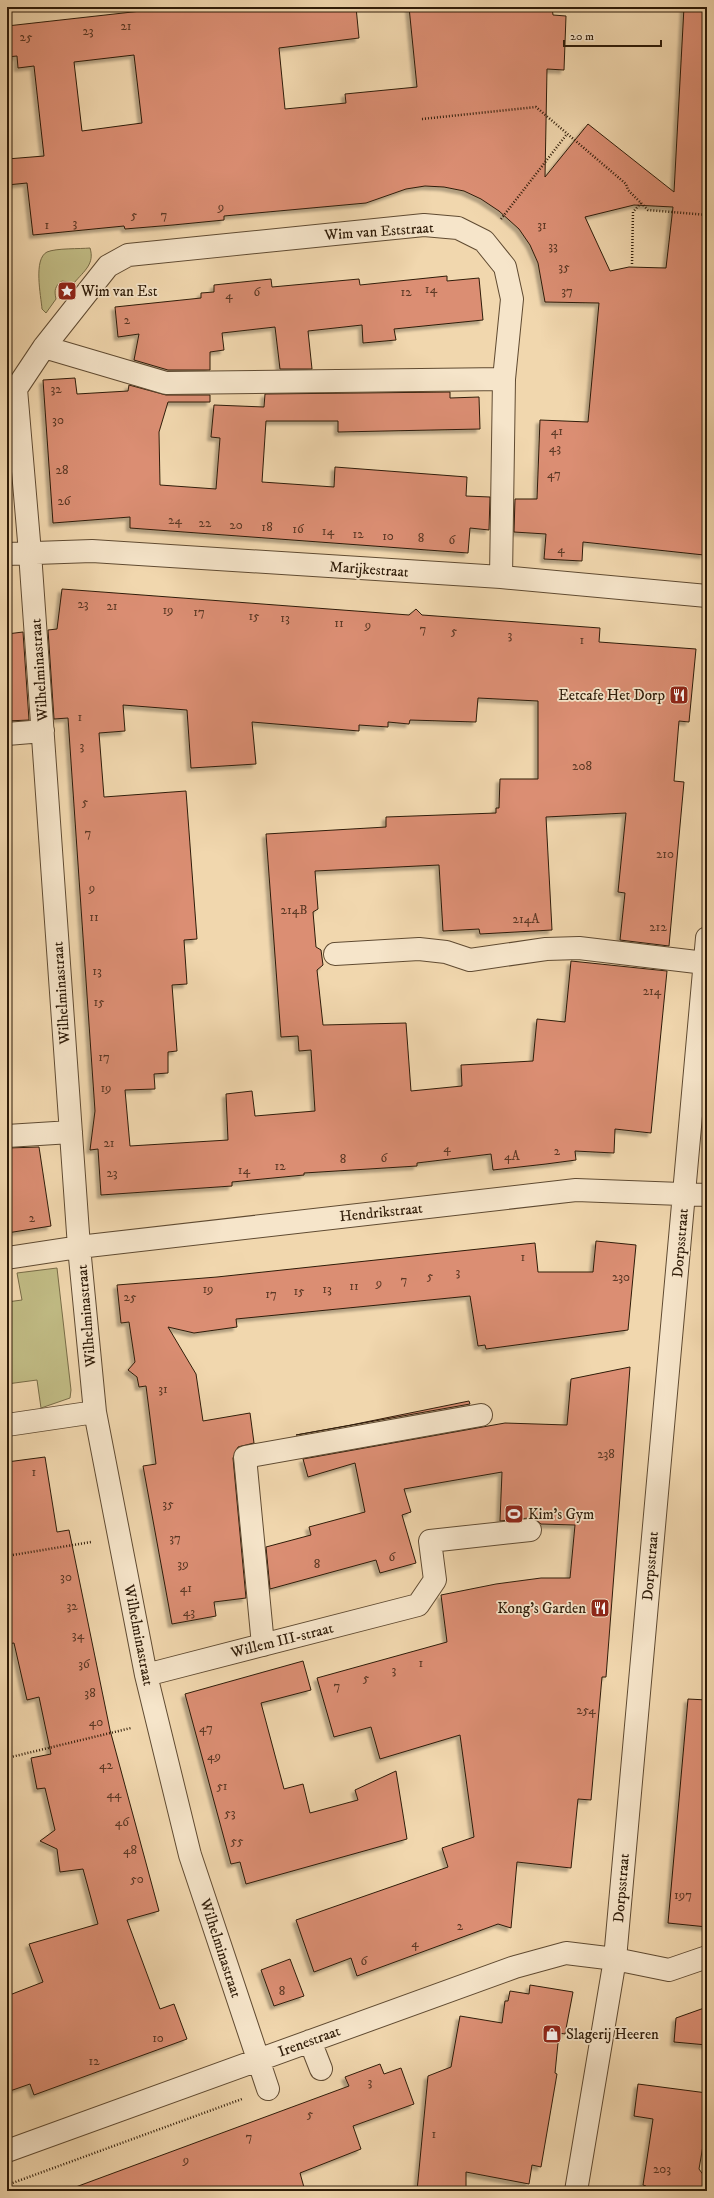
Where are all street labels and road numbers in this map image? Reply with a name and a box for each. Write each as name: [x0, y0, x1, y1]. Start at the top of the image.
street label: Wim van Eststraat: [323, 218, 434, 245]
street label: Marijkestraat: [329, 557, 410, 582]
street label: Wilhelminastraat: [26, 618, 53, 723]
street label: Wilhelminastraat: [48, 941, 75, 1046]
street label: Hendrikstraat: [338, 1199, 424, 1226]
street label: Dorpsstraat: [668, 1207, 693, 1278]
street label: Wilhelminastraat: [73, 1264, 101, 1369]
street label: Dorpsstraat: [638, 1530, 663, 1601]
street label: Wilhelminastraat: [119, 1582, 158, 1688]
street label: Willem III-straat: [228, 1619, 335, 1663]
street label: Dorpsstraat: [609, 1852, 634, 1923]
street label: Wilhelminastraat: [195, 1895, 246, 2000]
street label: Irenestraat: [275, 2021, 343, 2061]

